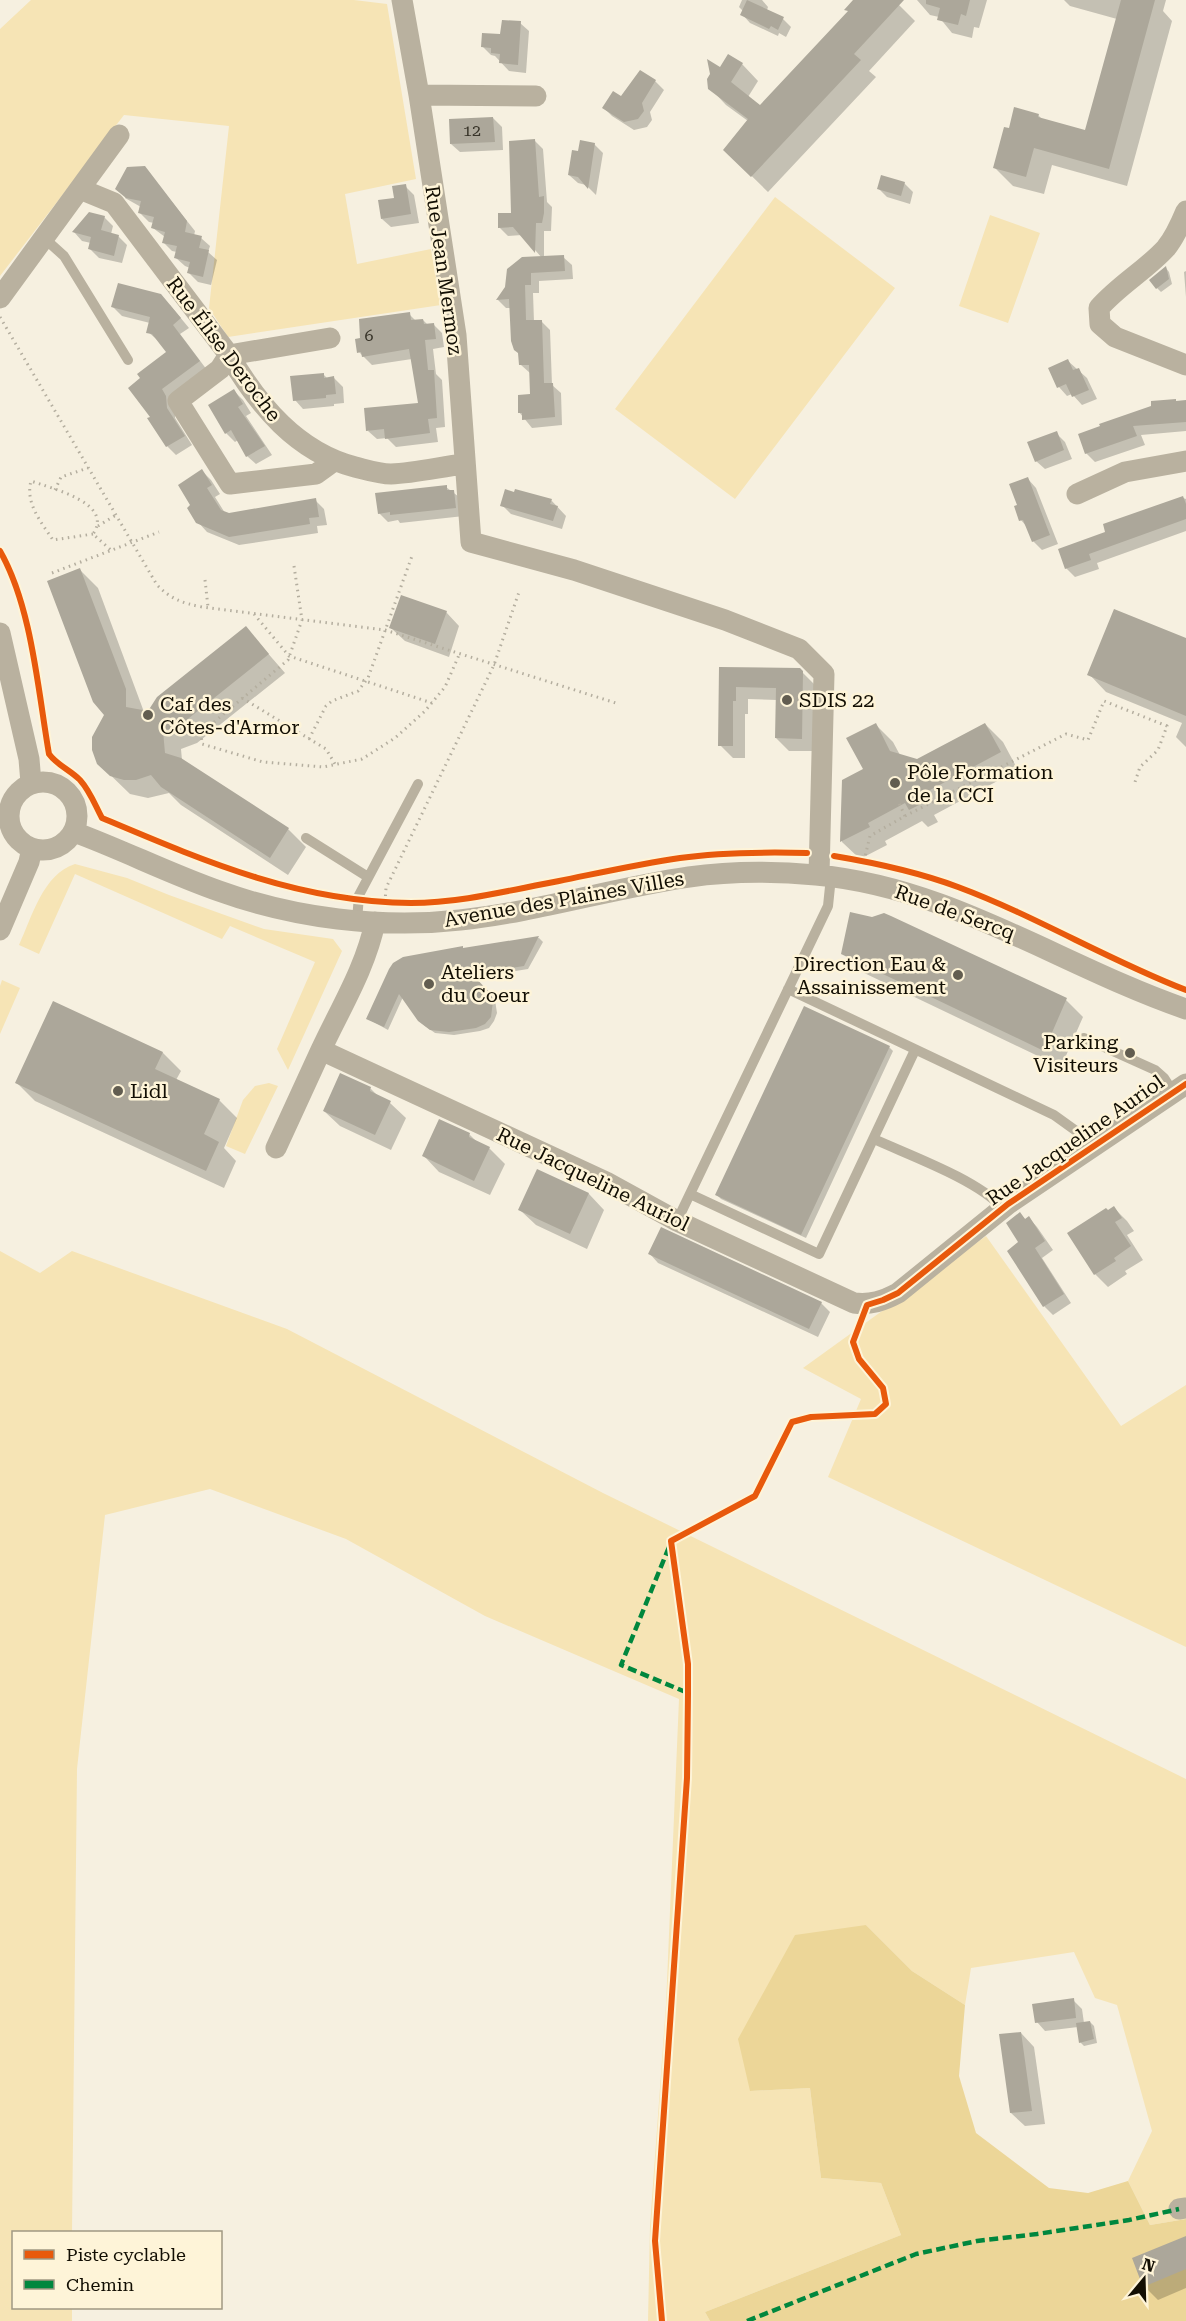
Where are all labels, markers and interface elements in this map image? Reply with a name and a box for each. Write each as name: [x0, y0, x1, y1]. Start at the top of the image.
house number: 12: [463, 121, 481, 140]
street label: Rue Jean Mermoz: [420, 184, 468, 356]
street label: Rue Élise Deroche: [162, 272, 286, 426]
house number: 6: [365, 326, 374, 345]
place label: SDIS 22: [799, 688, 874, 712]
place label: Caf des Côtes-d'Armor: [160, 692, 299, 739]
marker: SDIS 22: [780, 693, 794, 707]
marker: Caf des Côtes-d'Armor: [141, 708, 155, 722]
place label: Pôle Formation de la CCI: [907, 760, 1054, 807]
marker: Pôle Formation de la CCI: [888, 776, 902, 790]
street label: Avenue des Plaines Villes: [442, 866, 686, 932]
street label: Rue de Sercq: [891, 879, 1019, 945]
place label: Direction Eau & Assainissement: [794, 952, 947, 999]
place label: Ateliers du Coeur: [441, 960, 530, 1007]
marker: Direction Eau & Assainissement: [951, 968, 965, 982]
marker: Ateliers du Coeur: [422, 977, 436, 991]
place label: Parking Visiteurs: [1033, 1030, 1119, 1077]
marker: Parking Visiteurs: [1123, 1046, 1137, 1060]
street label: Rue Jacqueline Auriol: [982, 1070, 1168, 1210]
place label: Lidl: [130, 1079, 168, 1103]
marker: Lidl: [111, 1084, 125, 1098]
street label: Rue Jacqueline Auriol: [493, 1122, 693, 1236]
legend: [12, 2231, 222, 2309]
text: Piste cyclable: [66, 2244, 186, 2265]
north arrow: [1114, 2249, 1174, 2309]
text: N: [1140, 2254, 1158, 2276]
text: Chemin: [66, 2274, 135, 2295]

